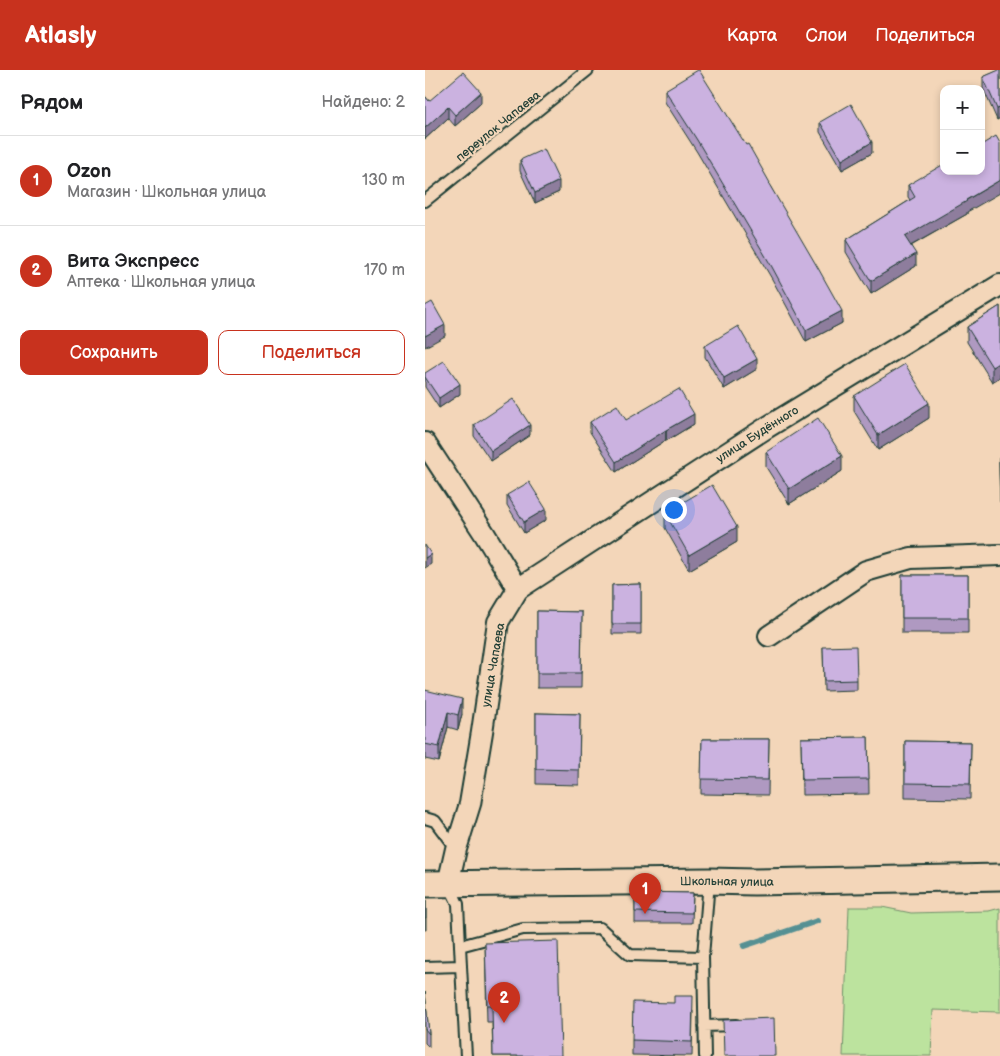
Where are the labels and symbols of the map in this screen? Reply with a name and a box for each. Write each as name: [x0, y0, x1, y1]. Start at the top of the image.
street label: переулок Чапаева: [453, 88, 544, 165]
street label: улица Будённого: [713, 403, 802, 466]
your location: [661, 497, 687, 523]
street label: улица Чапаева: [479, 622, 508, 709]
pin: 1: [629, 873, 661, 914]
street label: Школьная улица: [680, 874, 774, 890]
pin: 2: [488, 982, 520, 1023]

